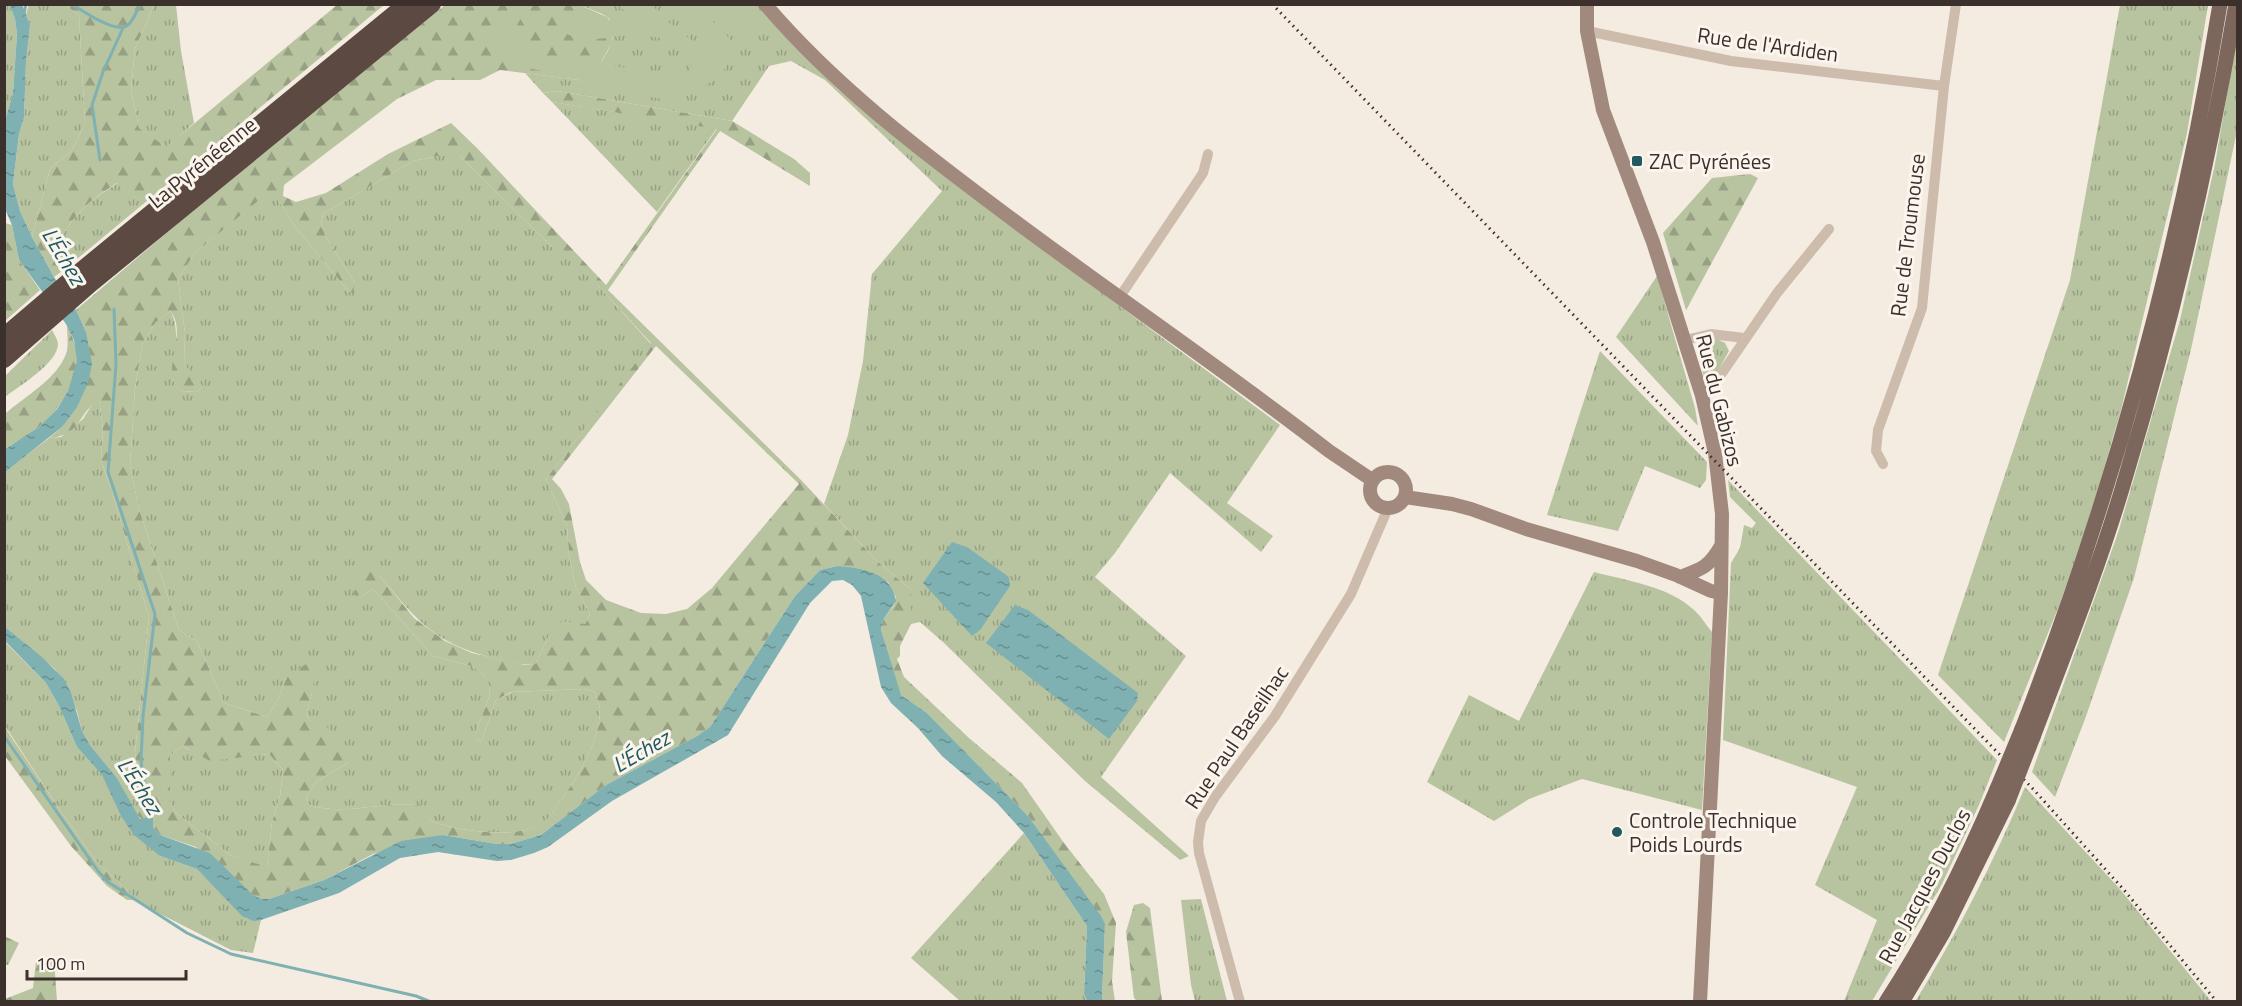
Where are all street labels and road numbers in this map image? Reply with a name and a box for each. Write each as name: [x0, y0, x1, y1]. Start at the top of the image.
street label: Rue de l'Ardiden: [1695, 18, 1841, 70]
street label: La Pyrénéenne: [141, 108, 263, 216]
street label: Rue de Troumouse: [1881, 152, 1933, 318]
street label: Rue du Gabizos: [1688, 330, 1752, 470]
street label: Rue Paul Baseilhac: [1176, 659, 1296, 815]
street label: Rue Jacques Duclos: [1870, 803, 1978, 969]

